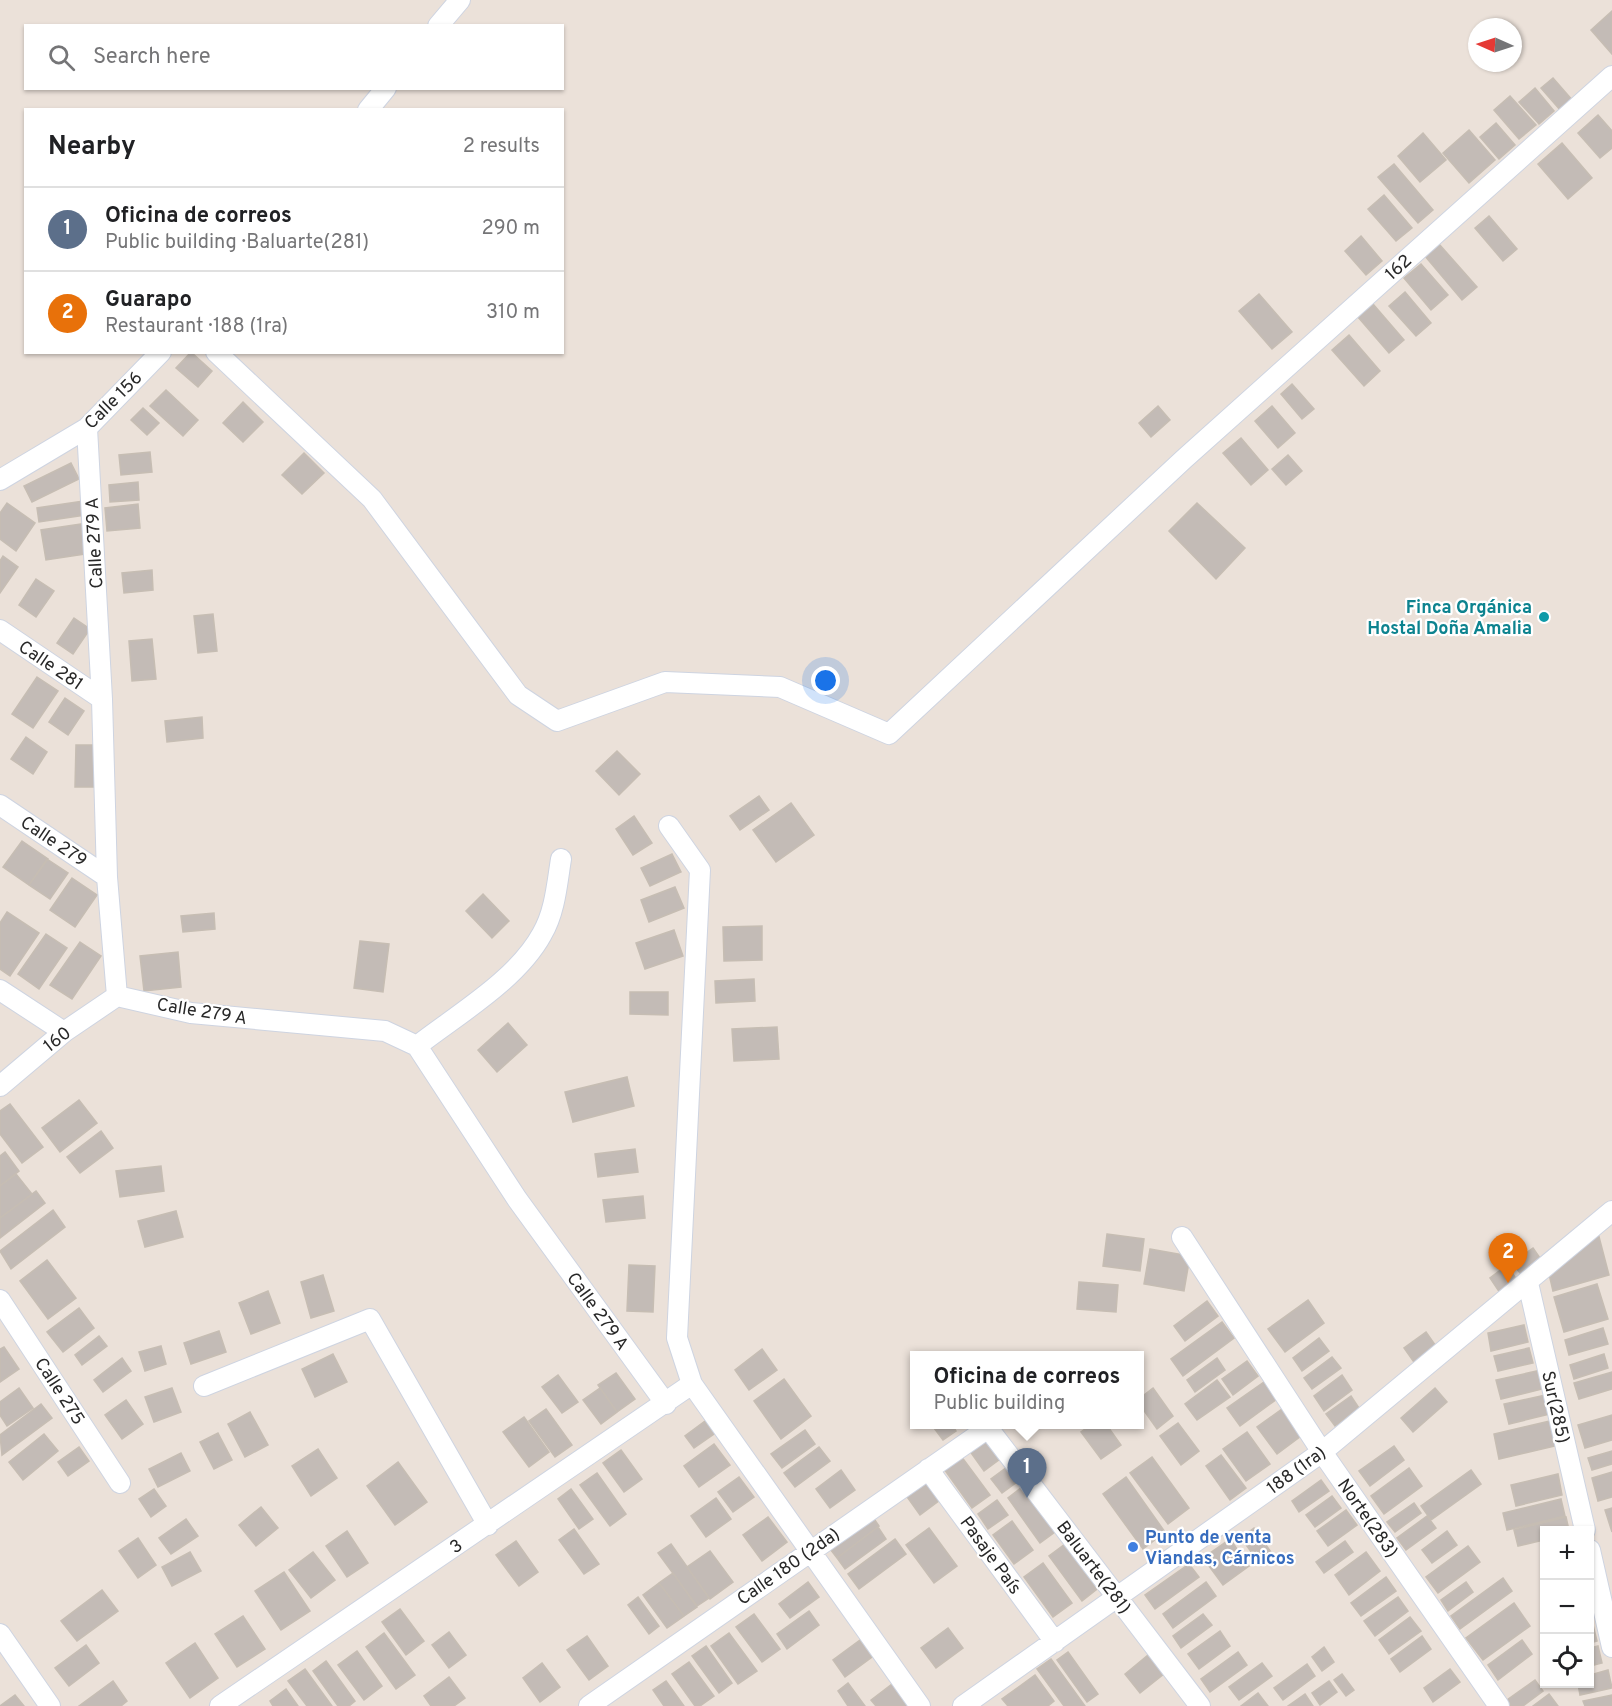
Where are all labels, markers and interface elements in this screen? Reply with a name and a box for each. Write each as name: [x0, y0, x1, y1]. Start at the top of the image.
north arrow: [1468, 18, 1522, 72]
search box: [24, 24, 564, 90]
icon: search: [45, 41, 78, 74]
text: Search here: [93, 44, 211, 71]
text: Nearby: [48, 131, 136, 164]
text: 2 results: [463, 134, 540, 160]
text: Oficina de correos: [105, 203, 292, 230]
text: 1: [64, 216, 72, 242]
text: 290 m: [482, 216, 540, 242]
text: Public building · Baluarte(281): [105, 230, 369, 256]
street label: 162: [1381, 250, 1417, 286]
text: Guarapo: [105, 287, 192, 314]
text: 2: [61, 300, 74, 326]
text: 310 m: [486, 300, 540, 326]
text: Restaurant · 188 (1ra): [105, 314, 288, 340]
street label: Calle 156: [80, 367, 148, 435]
street label: Calle 279 A: [82, 497, 109, 589]
place label: Finca Orgánica Hostal Doña Amalia: [1367, 597, 1532, 641]
marker: Finca Orgánica Hostal Doña Amalia: [1537, 610, 1551, 624]
street label: Calle 281: [13, 636, 87, 696]
your location: [811, 666, 840, 695]
street label: Calle 279: [15, 812, 91, 873]
street label: Calle 279 A: [155, 994, 249, 1031]
street label: 160: [39, 1022, 76, 1058]
pin: 2: [1488, 1234, 1528, 1283]
street label: Calle 279 A: [561, 1268, 633, 1356]
popup: [910, 1351, 1144, 1429]
street label: Calle 275: [28, 1354, 89, 1430]
text: Oficina de correos: [934, 1364, 1120, 1391]
street label: Sur(285): [1535, 1369, 1574, 1446]
text: Public building: [934, 1391, 1065, 1417]
street label: 188 (1ra): [1263, 1442, 1331, 1500]
pin: 1: [1008, 1448, 1046, 1498]
street label: Norte(283): [1331, 1475, 1402, 1563]
street label: Pasaje País: [954, 1512, 1026, 1599]
street label: Baluarte(281): [1050, 1517, 1135, 1619]
street label: Calle 180 (2da): [733, 1523, 845, 1611]
map controls: [1540, 1526, 1594, 1688]
button: +: [1540, 1526, 1594, 1580]
place label: Punto de venta Viandas, Cárnicos: [1145, 1527, 1295, 1571]
street label: 3: [446, 1535, 468, 1560]
marker: Punto de venta Viandas, Cárnicos: [1126, 1540, 1140, 1554]
button: −: [1540, 1580, 1594, 1634]
button: locate: [1540, 1634, 1594, 1688]

